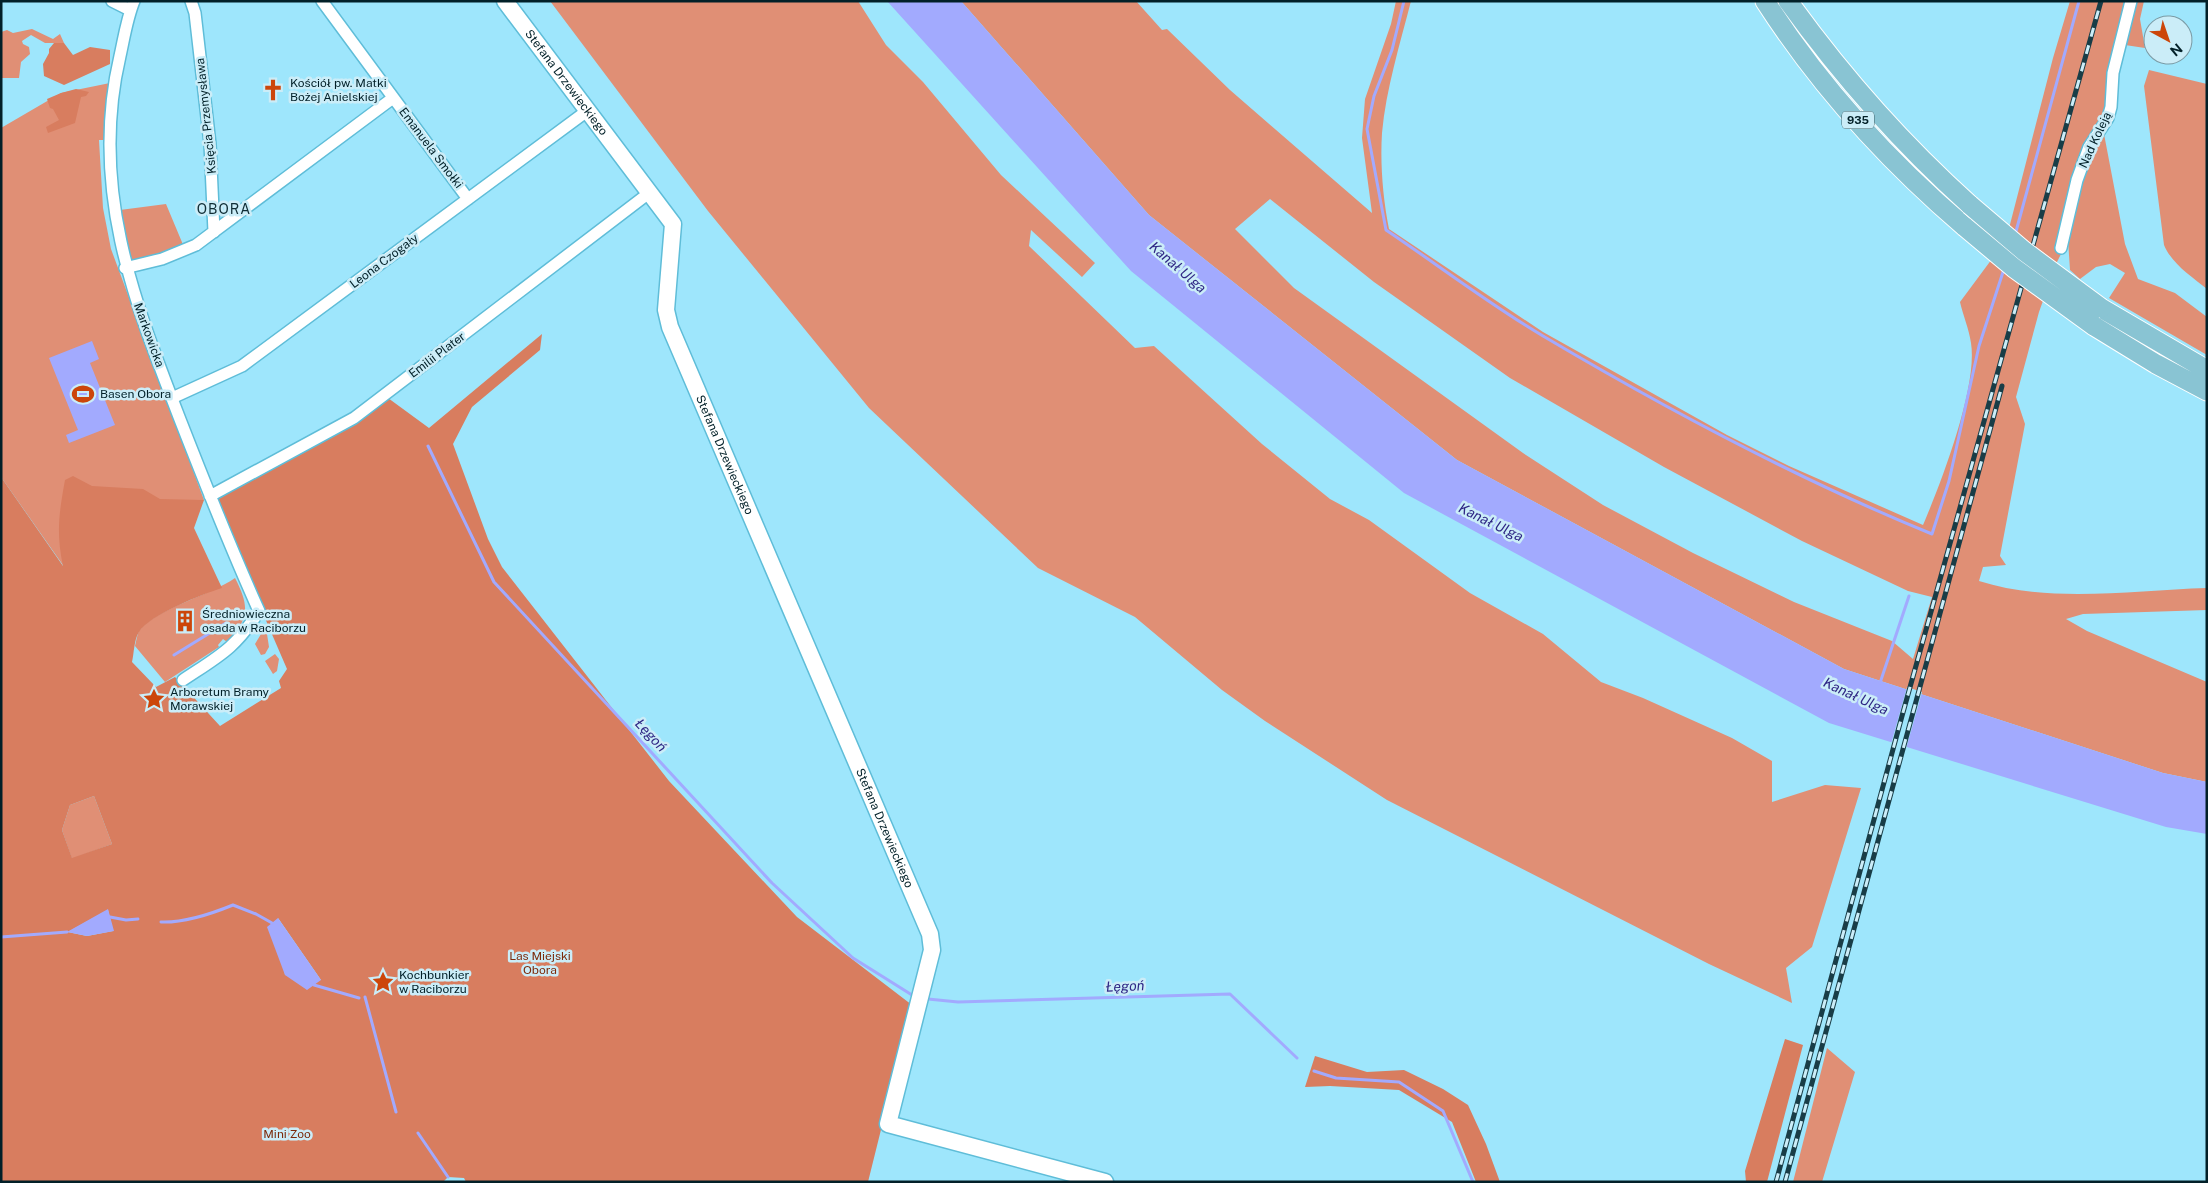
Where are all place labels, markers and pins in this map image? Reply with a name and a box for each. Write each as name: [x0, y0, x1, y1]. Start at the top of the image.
place label: Kościół pw. Matki Bożej Anielskiej: [290, 76, 387, 104]
church icon: Kościół pw. Matki Bożej Anielskiej: [260, 77, 286, 103]
sports icon: Basen Obora: [70, 381, 96, 407]
place label: Basen Obora: [100, 387, 171, 401]
place label: Średniowieczna osada w Raciborzu: [202, 607, 306, 635]
building icon: Średniowieczna osada w Raciborzu: [172, 608, 198, 634]
place label: Arboretum Bramy Morawskiej: [170, 685, 270, 713]
place icon: Arboretum Bramy Morawskiej: [141, 686, 167, 712]
place label: Kochbunkier w Raciborzu: [399, 968, 470, 996]
place icon: Kochbunkier w Raciborzu: [370, 969, 396, 995]

